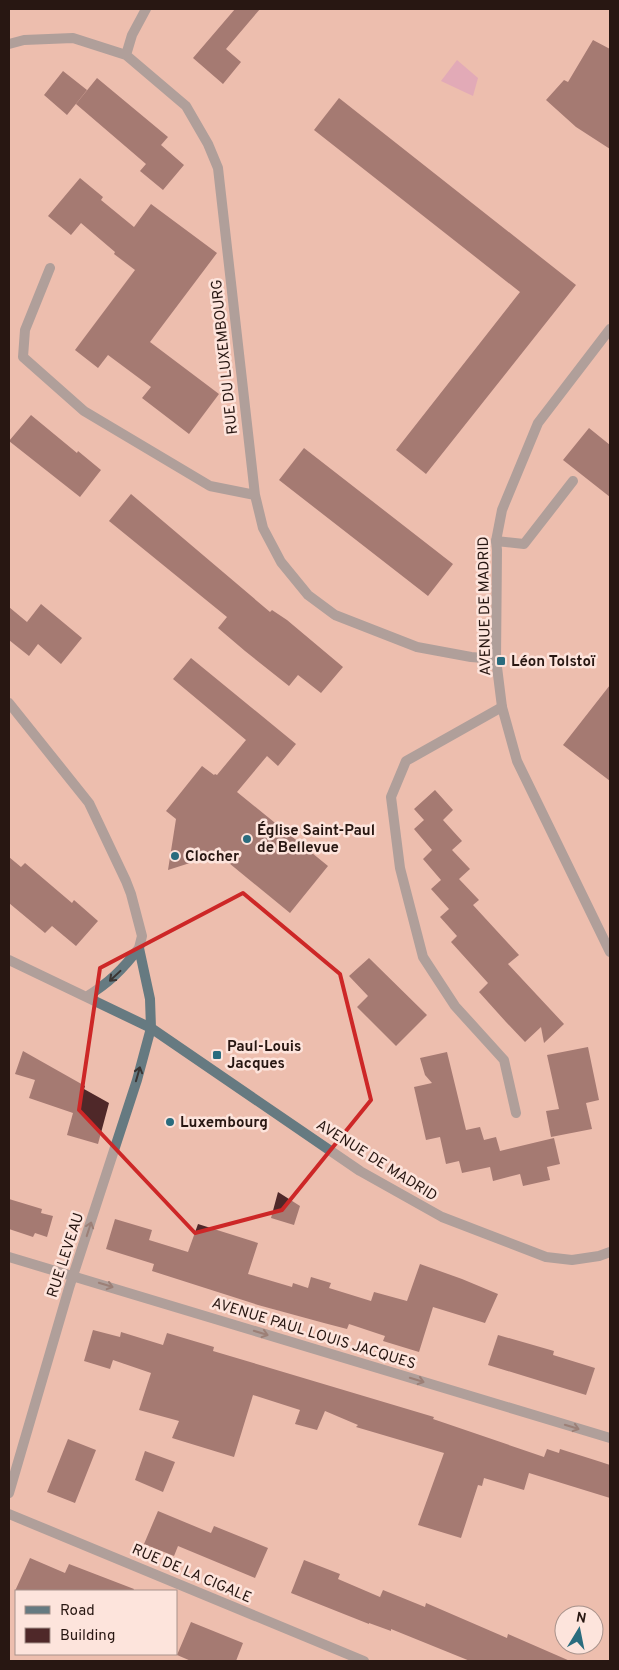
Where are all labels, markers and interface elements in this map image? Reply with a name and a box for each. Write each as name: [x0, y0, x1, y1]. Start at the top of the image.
street label: RUE DU LUXEMBOURG: [208, 278, 243, 435]
street label: AVENUE DE MADRID: [475, 536, 496, 676]
place label: Léon Tolstoï: [511, 653, 596, 672]
marker: Léon Tolstoï: [495, 655, 507, 667]
place label: Église Saint-Paul de Bellevue: [257, 821, 375, 858]
marker: Église Saint-Paul de Bellevue: [241, 833, 253, 845]
place label: Clocher: [185, 848, 240, 867]
marker: Clocher: [169, 850, 181, 862]
one-way arrow: [109, 970, 122, 982]
place label: Paul-Louis Jacques: [227, 1038, 301, 1074]
marker: Paul-Louis Jacques: [211, 1049, 223, 1061]
one-way arrow: [134, 1067, 144, 1083]
place label: Luxembourg: [180, 1114, 268, 1133]
marker: Luxembourg: [164, 1116, 176, 1128]
street label: AVENUE DE MADRID: [312, 1116, 440, 1206]
street label: RUE LEVEAU: [44, 1211, 89, 1300]
one-way arrow: [84, 1221, 94, 1237]
one-way arrow: [98, 1281, 114, 1291]
street label: AVENUE PAUL LOUIS JACQUES: [209, 1294, 418, 1375]
one-way arrow: [253, 1328, 269, 1338]
one-way arrow: [408, 1376, 424, 1386]
one-way arrow: [564, 1422, 580, 1432]
street label: RUE DE LA CIGALE: [129, 1541, 254, 1608]
legend: [15, 1590, 178, 1655]
text: Road: [60, 1602, 95, 1621]
north arrow: [554, 1605, 604, 1655]
text: N: [575, 1609, 587, 1628]
text: Building: [60, 1627, 115, 1646]

